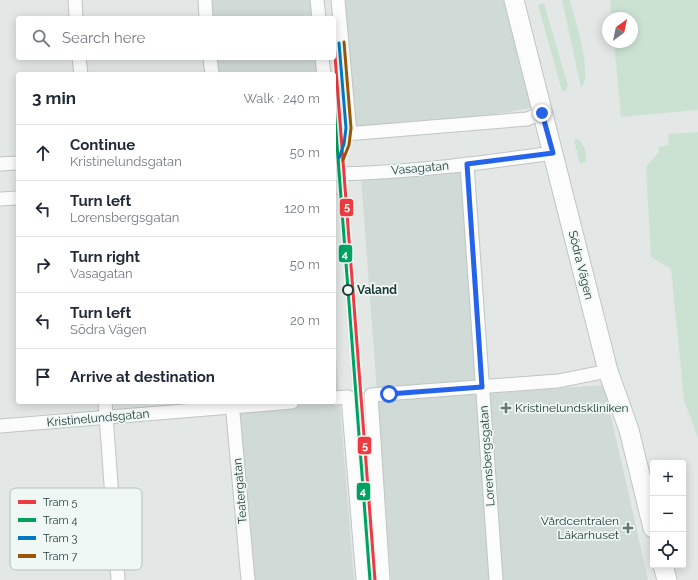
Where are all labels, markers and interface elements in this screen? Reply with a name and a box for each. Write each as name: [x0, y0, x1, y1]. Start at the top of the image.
north arrow: [602, 12, 638, 48]
search box: [16, 16, 336, 60]
icon: search: [30, 27, 52, 49]
text: Search here: [62, 29, 145, 47]
text: 3 min: [32, 88, 76, 108]
text: Walk · 240 m: [243, 91, 320, 106]
route end: [533, 104, 551, 122]
text: Continue: [70, 136, 135, 154]
icon: ahead: [32, 142, 54, 164]
text: 50 m: [290, 145, 320, 160]
text: Kristinelundsgatan: [70, 154, 182, 169]
street label: Vasagatan: [391, 159, 449, 177]
text: Turn left: [70, 192, 131, 210]
icon: left: [32, 198, 54, 220]
line badge: 5: [339, 198, 354, 217]
text: 120 m: [284, 201, 320, 216]
text: 5: [344, 201, 350, 214]
text: Lorensbergsgatan: [70, 210, 179, 225]
street label: Södra Vägen: [566, 229, 596, 301]
line badge: 4: [338, 244, 353, 263]
text: Turn right: [70, 248, 140, 266]
text: 4: [342, 248, 348, 261]
icon: right: [32, 254, 54, 276]
text: 50 m: [290, 257, 320, 272]
text: Vasagatan: [70, 266, 133, 281]
place label: Valand: [357, 283, 397, 297]
marker: Valand: [342, 284, 354, 296]
text: Turn left: [70, 304, 131, 322]
icon: left: [32, 310, 54, 332]
text: 20 m: [290, 313, 320, 328]
text: Södra Vägen: [70, 322, 147, 337]
icon: arrive: [32, 366, 54, 388]
text: Arrive at destination: [70, 368, 215, 386]
route start: [380, 385, 398, 403]
place label: Kristinelundskliniken: [515, 401, 629, 415]
marker: Kristinelundskliniken: [500, 402, 512, 414]
street label: Lorensbergsgatan: [476, 405, 498, 507]
street label: Kristinelundsgatan: [46, 407, 150, 429]
line badge: 5: [357, 436, 372, 455]
text: 5: [362, 440, 368, 453]
street label: Teatergatan: [230, 458, 250, 524]
map controls: [650, 460, 686, 568]
button: +: [650, 460, 686, 496]
line badge: 4: [356, 482, 371, 501]
text: 4: [360, 485, 366, 498]
legend: [10, 488, 142, 570]
text: Tram 5: [43, 496, 77, 509]
button: −: [650, 496, 686, 532]
text: Tram 4: [43, 514, 77, 527]
place label: Vårdcentralen Läkarhuset: [541, 514, 619, 542]
marker: Vårdcentralen Läkarhuset: [622, 522, 634, 534]
text: Tram 3: [43, 532, 77, 545]
button: locate: [650, 532, 686, 568]
text: Tram 7: [43, 550, 77, 563]

